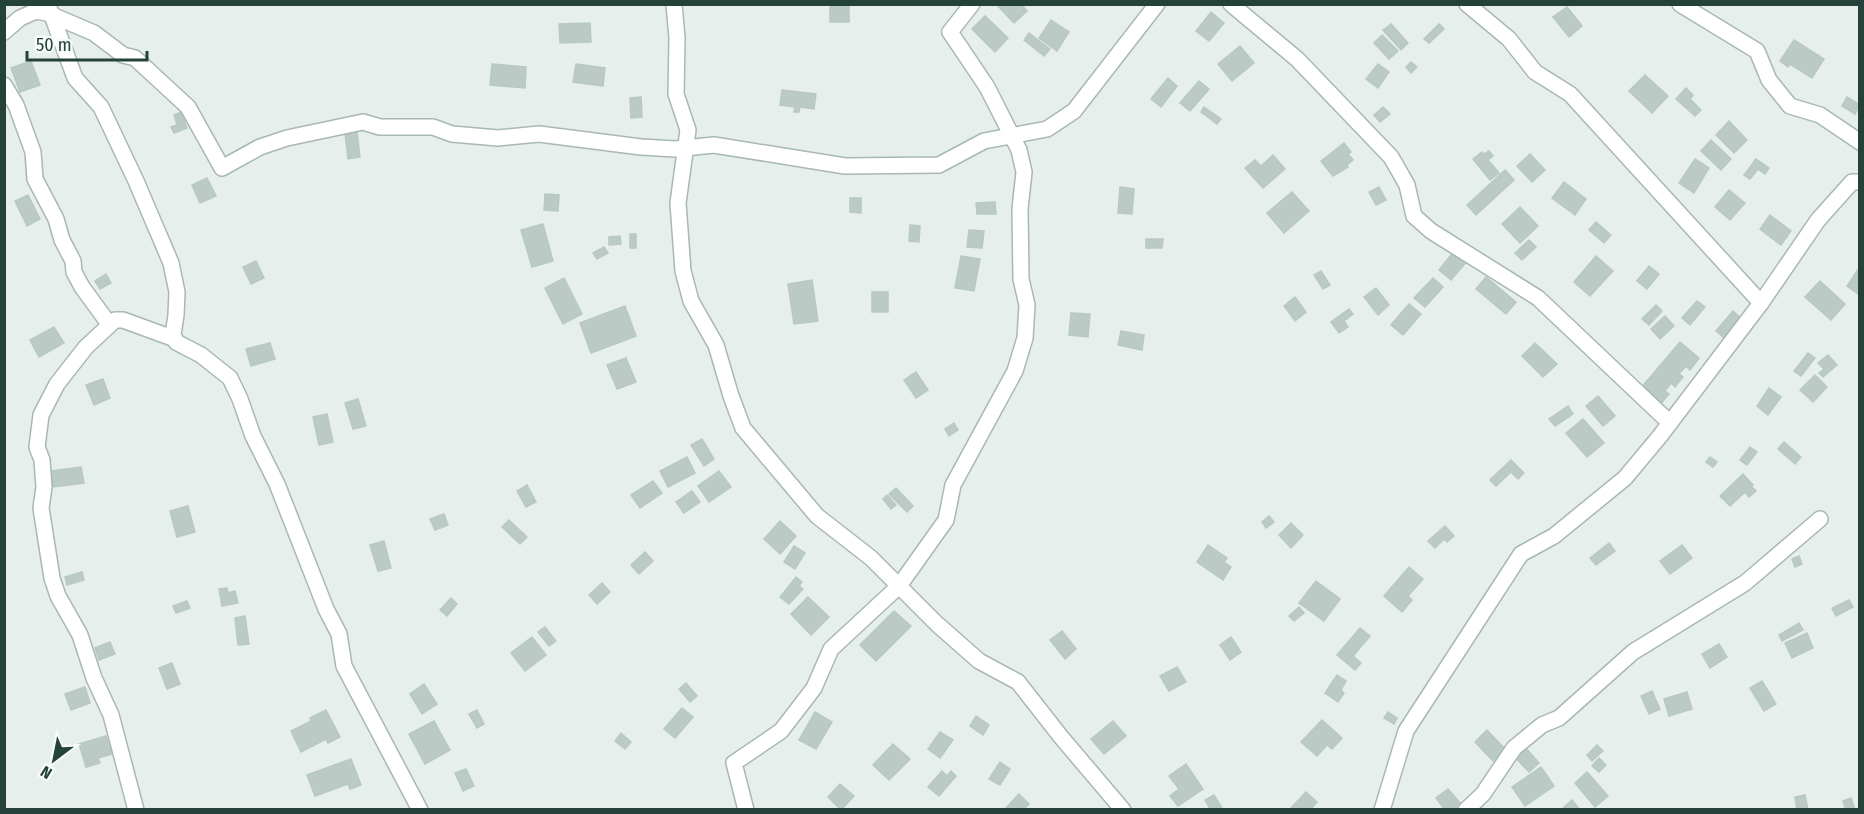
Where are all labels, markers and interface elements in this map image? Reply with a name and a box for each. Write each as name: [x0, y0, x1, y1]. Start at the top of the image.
scale bar: [27, 24, 147, 62]
text: 50 m: [36, 34, 72, 56]
north arrow: [24, 730, 84, 790]
text: N: [37, 762, 55, 783]

